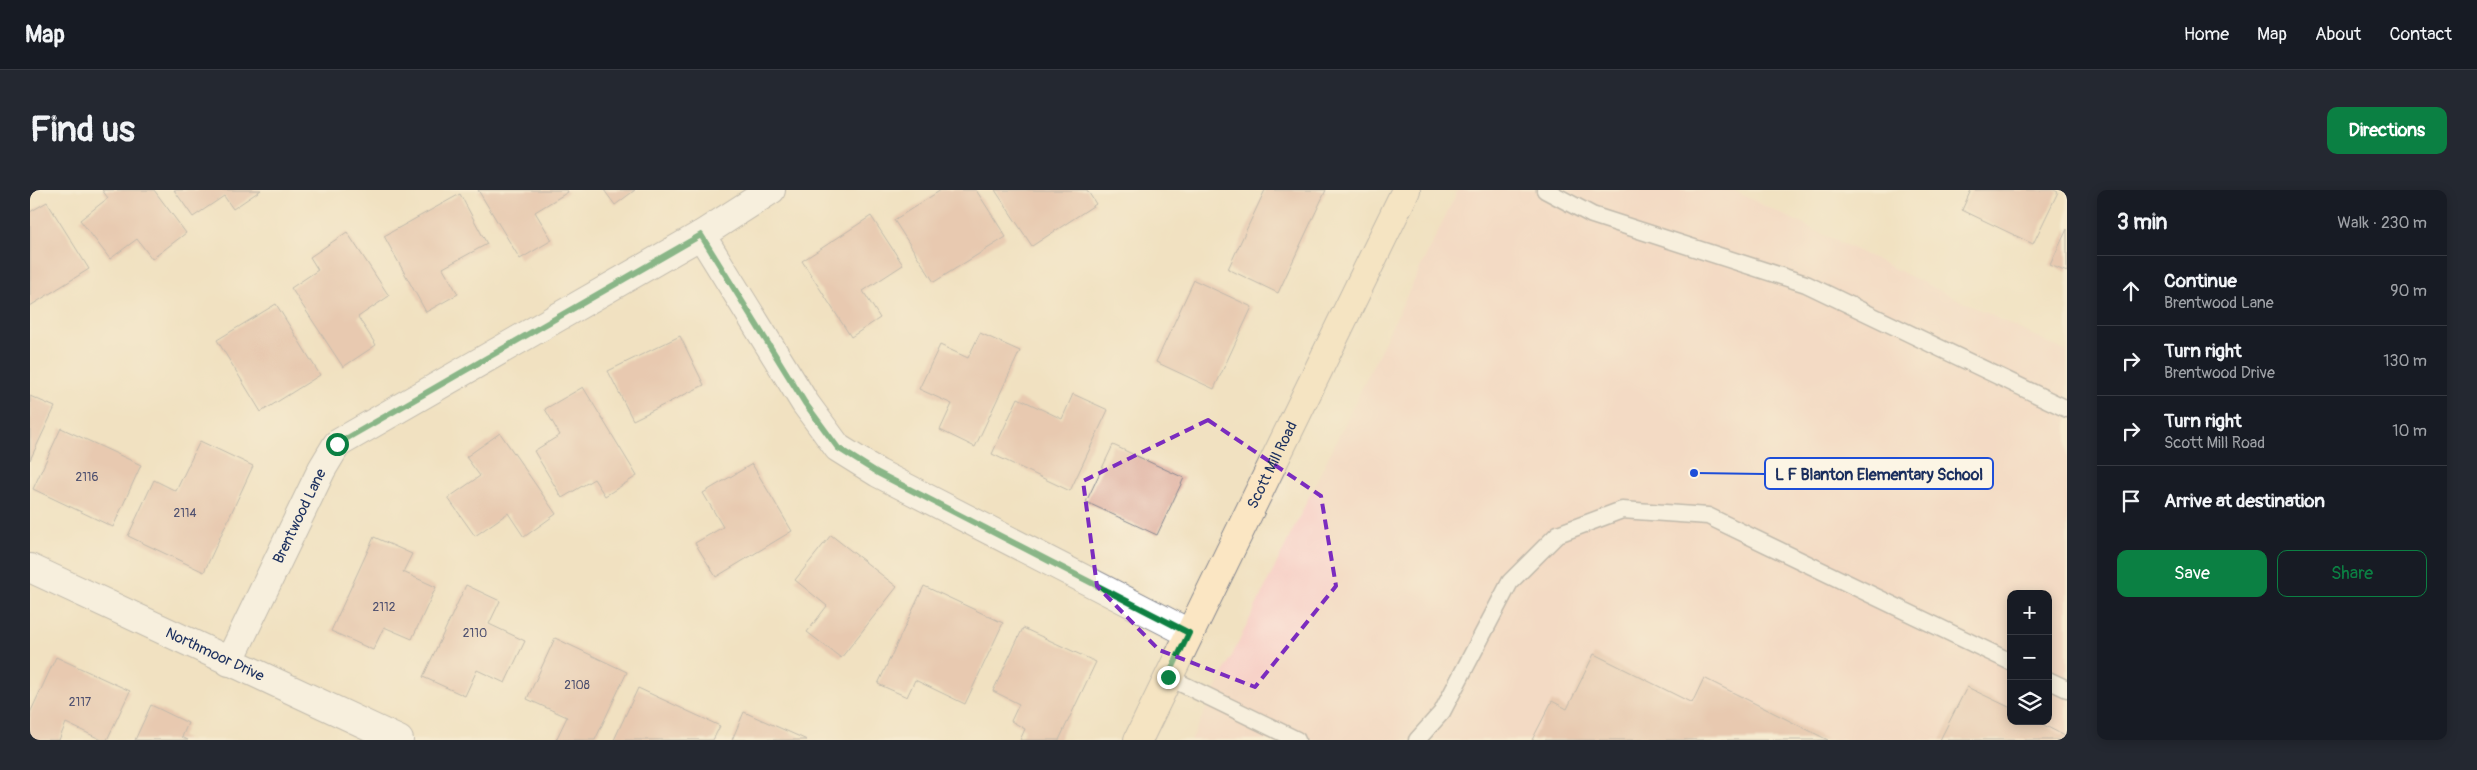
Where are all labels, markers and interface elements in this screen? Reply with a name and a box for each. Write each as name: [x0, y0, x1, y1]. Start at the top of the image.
text: Map: [25, 20, 65, 49]
text: Home: [2184, 23, 2229, 46]
text: Map: [2257, 23, 2287, 46]
text: About: [2315, 23, 2361, 46]
text: Contact: [2389, 23, 2452, 46]
button: Directions: [2327, 107, 2447, 154]
text: Find us: [30, 108, 135, 152]
text: 3 min: [2117, 209, 2167, 236]
text: Walk · 230 m: [2337, 213, 2427, 233]
text: Continue: [2164, 269, 2237, 293]
icon: ahead: [2117, 277, 2145, 305]
text: 90 m: [2390, 281, 2427, 301]
text: Brentwood Lane: [2164, 293, 2274, 313]
text: Turn right: [2164, 339, 2242, 363]
icon: right: [2117, 347, 2145, 375]
text: 130 m: [2383, 351, 2427, 371]
text: Brentwood Drive: [2164, 363, 2275, 383]
text: Turn right: [2164, 409, 2242, 433]
icon: right: [2117, 417, 2145, 445]
street label: Scott Mill Road: [1243, 418, 1302, 512]
text: 10 m: [2392, 421, 2427, 441]
route start: [326, 433, 349, 456]
text: Scott Mill Road: [2164, 433, 2265, 453]
callout: L F Blanton Elementary School: [1765, 458, 1993, 489]
street label: Brentwood Lane: [269, 465, 331, 567]
text: L F Blanton Elementary School: [1775, 465, 1983, 485]
house number: 2116: [75, 470, 99, 485]
icon: arrive: [2117, 487, 2145, 515]
text: Arrive at destination: [2164, 489, 2325, 513]
house number: 2114: [173, 506, 197, 521]
button: Save: [2117, 550, 2267, 597]
button: Share: [2277, 550, 2427, 597]
map controls: [2007, 590, 2052, 725]
button: +: [2007, 590, 2052, 635]
house number: 2112: [373, 600, 396, 615]
street label: Northmoor Drive: [162, 623, 268, 686]
house number: 2110: [463, 626, 487, 641]
button: −: [2007, 635, 2052, 680]
route end: [1157, 666, 1180, 689]
house number: 2108: [564, 678, 590, 693]
button: layers: [2007, 680, 2052, 725]
house number: 2117: [69, 695, 92, 710]

